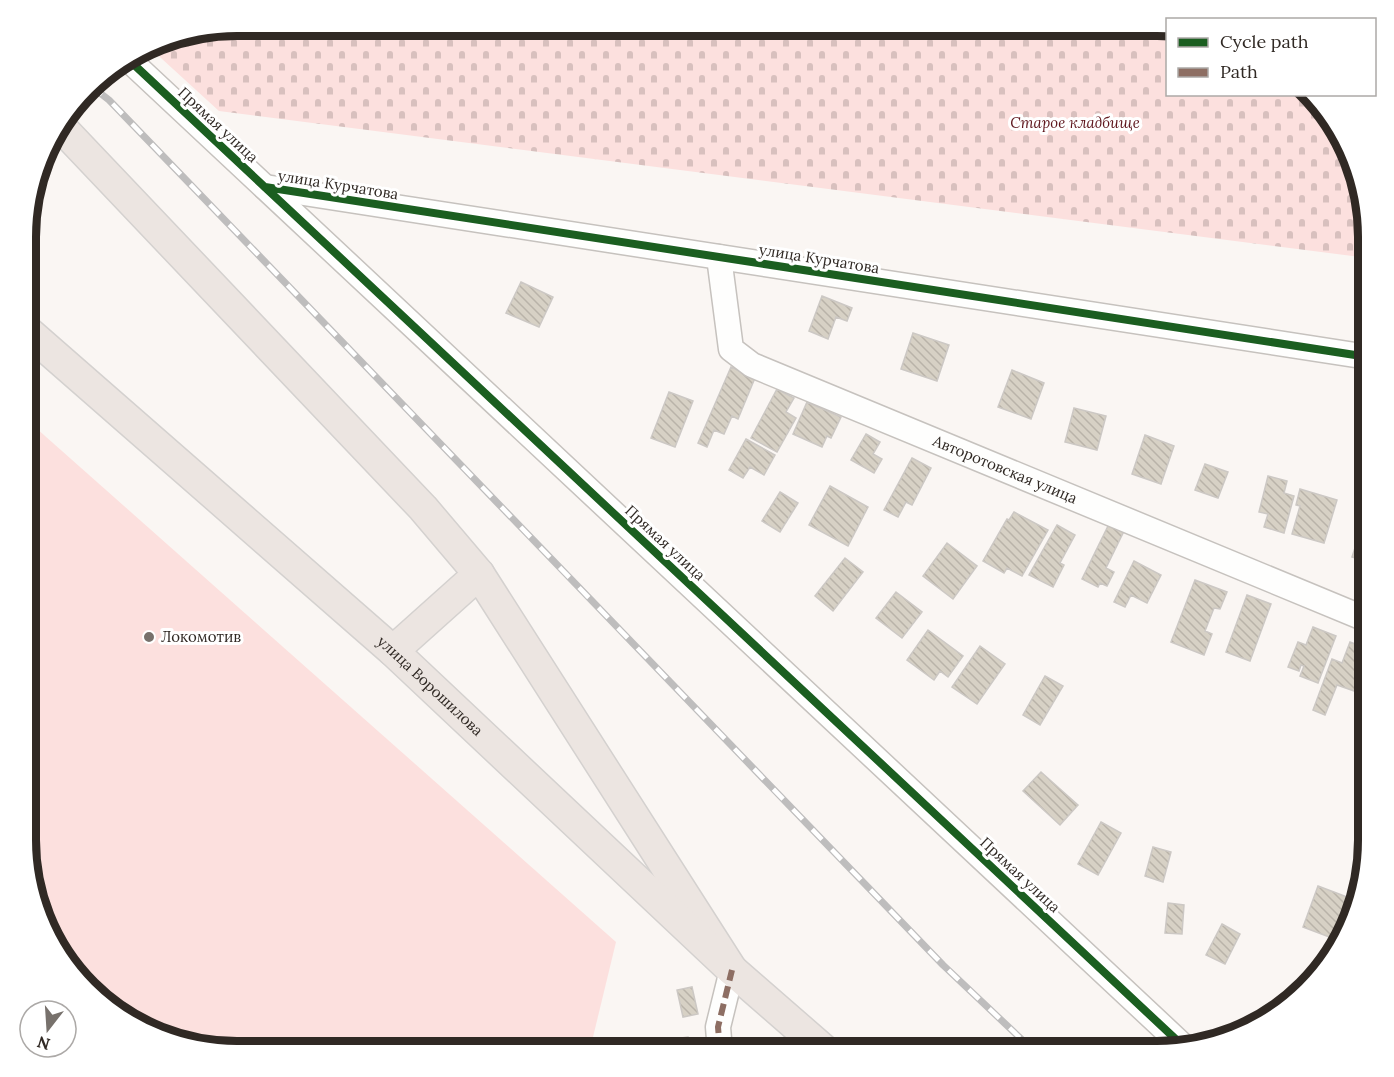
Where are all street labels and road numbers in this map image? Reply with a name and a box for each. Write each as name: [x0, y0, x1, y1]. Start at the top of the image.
street label: Прямая улица: [174, 83, 263, 167]
street label: улица Курчатова: [277, 166, 400, 203]
street label: улица Курчатова: [758, 240, 881, 277]
street label: Авторотовская улица: [929, 431, 1080, 508]
street label: Прямая улица: [621, 501, 710, 585]
street label: улица Ворошилова: [373, 631, 487, 740]
street label: Прямая улица: [976, 833, 1065, 917]

